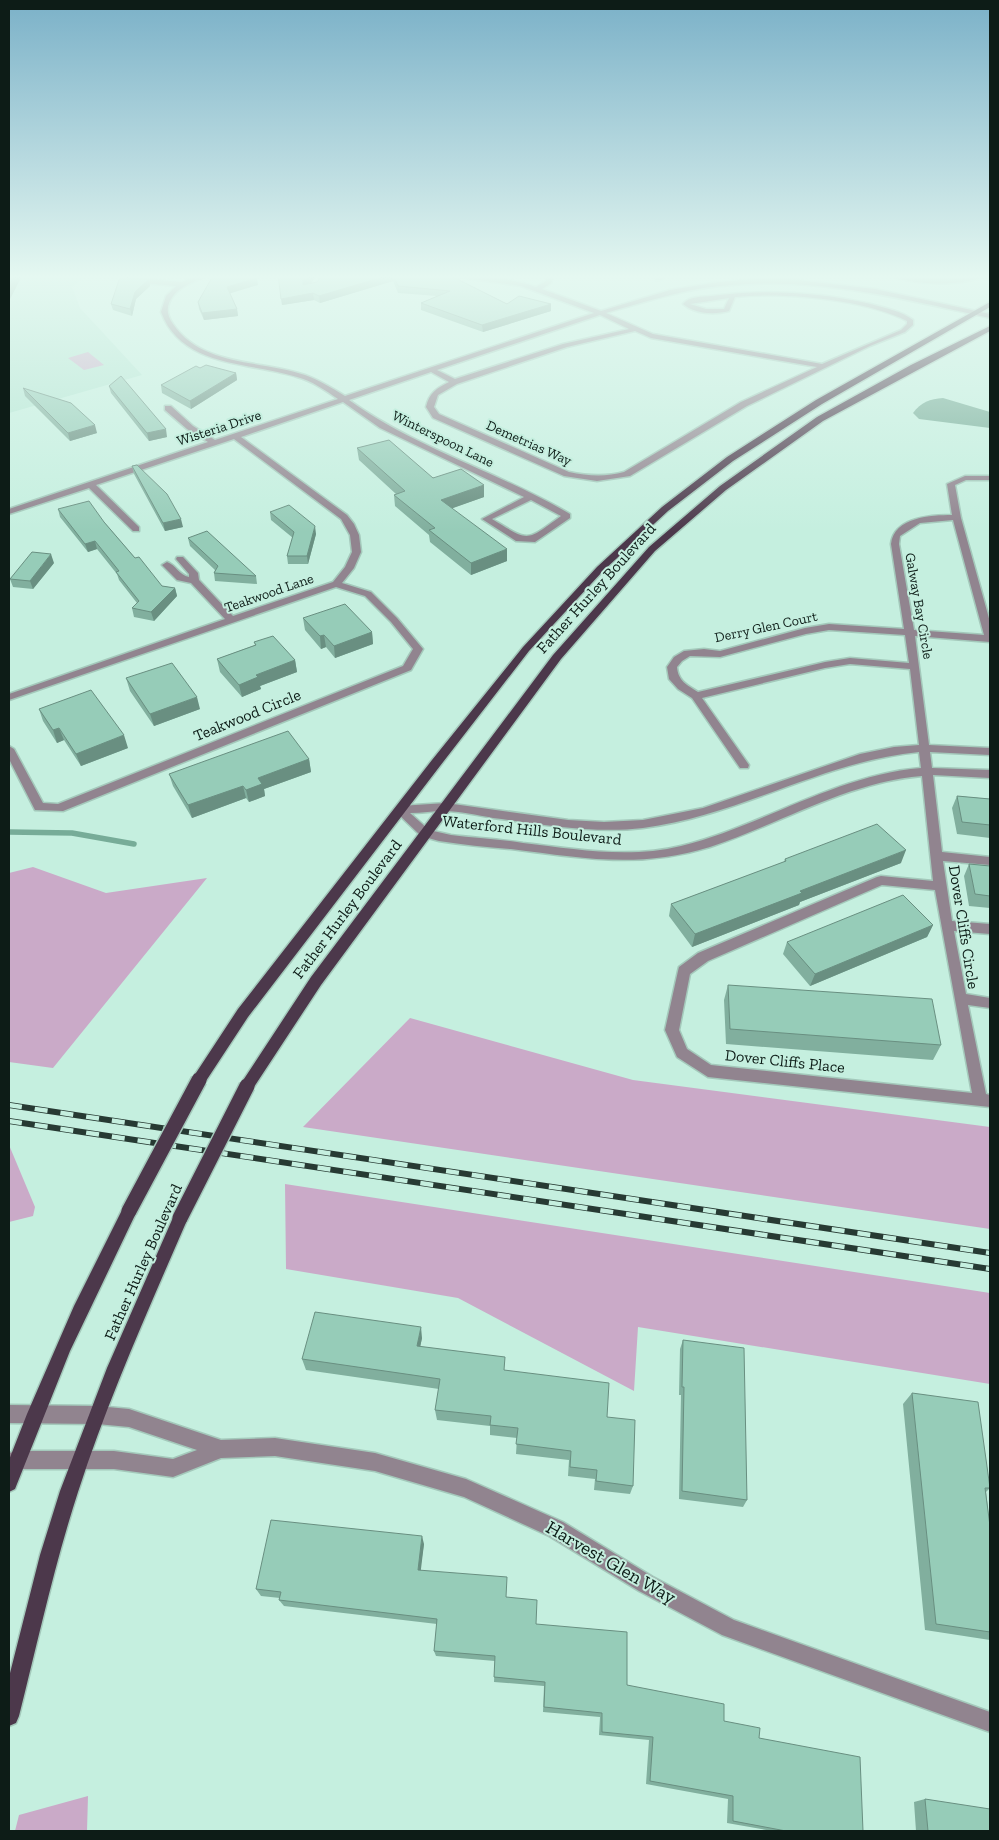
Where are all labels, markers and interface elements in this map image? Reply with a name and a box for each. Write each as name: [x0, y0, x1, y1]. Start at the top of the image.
street label: Wisteria Drive: [175, 406, 264, 450]
street label: Winterspoon Lane: [389, 407, 497, 471]
street label: Demetrias Way: [484, 417, 575, 470]
street label: Father Hurley Boulevard: [532, 519, 660, 657]
street label: Galway Bay Circle: [901, 551, 937, 661]
street label: Teakwood Lane: [222, 570, 316, 616]
street label: Derry Glen Court: [713, 608, 820, 646]
street label: Teakwood Circle: [191, 685, 303, 745]
street label: Waterford Hills Boulevard: [442, 811, 623, 849]
street label: Father Hurley Boulevard: [289, 836, 406, 982]
street label: Dover Cliffs Circle: [945, 864, 983, 990]
street label: Dover Cliffs Place: [724, 1045, 846, 1077]
street label: Father Hurley Boulevard: [100, 1181, 186, 1343]
street label: Harvest Glen Way: [542, 1515, 680, 1609]

